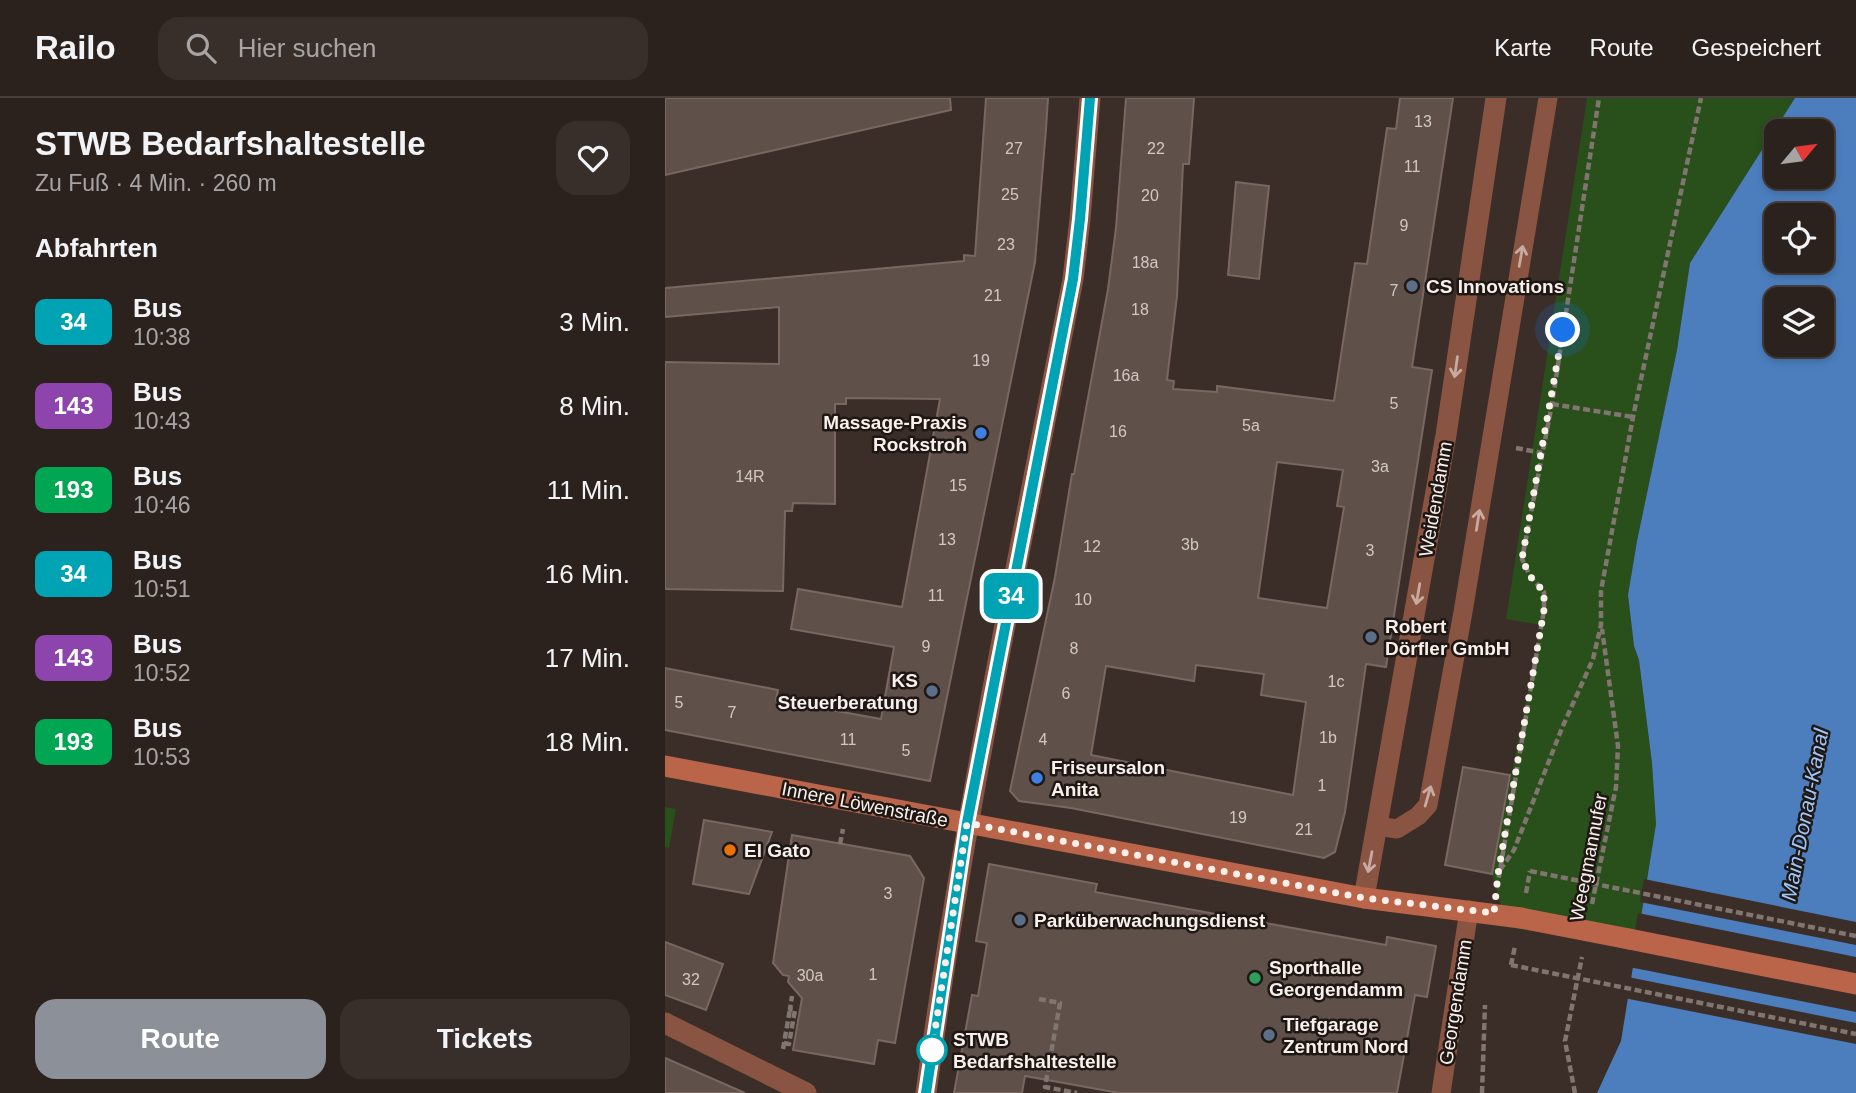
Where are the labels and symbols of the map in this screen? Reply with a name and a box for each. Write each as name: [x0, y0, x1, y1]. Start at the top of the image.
house number: 13: [1414, 113, 1432, 130]
north arrow: [1764, 119, 1834, 189]
house number: 27: [1005, 140, 1023, 157]
house number: 22: [1147, 140, 1165, 157]
house number: 11: [1404, 158, 1420, 175]
house number: 25: [1001, 186, 1019, 203]
house number: 20: [1141, 187, 1159, 204]
house number: 9: [1400, 217, 1409, 234]
house number: 23: [997, 236, 1015, 253]
one-way arrow: [1515, 245, 1528, 268]
house number: 18a: [1132, 254, 1158, 271]
place label: CS Innovations: [1426, 276, 1564, 297]
marker: CS Innovations: [1404, 278, 1420, 294]
house number: 7: [1390, 282, 1399, 299]
house number: 21: [984, 287, 1002, 304]
house number: 18: [1131, 301, 1149, 318]
your location: [1545, 312, 1580, 347]
house number: 19: [972, 352, 990, 369]
one-way arrow: [1449, 355, 1462, 378]
house number: 16a: [1113, 367, 1139, 384]
house number: 5: [1390, 395, 1399, 412]
place label: Massage-Praxis Rockstroh: [823, 412, 967, 455]
house number: 5a: [1242, 417, 1260, 434]
house number: 16: [1109, 423, 1127, 440]
marker: Massage-Praxis Rockstroh: [973, 425, 989, 441]
street label: Weidendamm: [1415, 440, 1456, 558]
house number: 3a: [1371, 458, 1389, 475]
house number: 14R: [735, 468, 765, 485]
house number: 15: [949, 477, 967, 494]
one-way arrow: [1472, 510, 1485, 532]
house number: 13: [938, 531, 956, 548]
house number: 3b: [1181, 536, 1199, 553]
house number: 12: [1083, 538, 1101, 555]
house number: 3: [1366, 542, 1375, 559]
line badge: 34: [979, 573, 1043, 619]
one-way arrow: [1411, 582, 1424, 605]
house number: 11: [928, 587, 944, 604]
house number: 10: [1074, 591, 1092, 608]
place label: Robert Dörfler GmbH: [1385, 616, 1510, 659]
marker: Robert Dörfler GmbH: [1363, 629, 1379, 645]
house number: 9: [922, 638, 931, 655]
house number: 8: [1070, 640, 1079, 657]
place label: KS Steuerberatung: [778, 670, 918, 713]
house number: 1c: [1328, 673, 1344, 690]
marker: KS Steuerberatung: [924, 683, 940, 699]
house number: 6: [1062, 685, 1071, 702]
house number: 5: [675, 694, 684, 711]
house number: 7: [728, 704, 737, 721]
water label: Main-Donau-Kanal: [1777, 725, 1833, 903]
house number: 1b: [1319, 729, 1337, 746]
house number: 11: [840, 731, 856, 748]
house number: 4: [1039, 731, 1048, 748]
house number: 5: [902, 742, 911, 759]
place label: Friseursalon Anita: [1051, 757, 1165, 800]
marker: Friseursalon Anita: [1029, 770, 1045, 786]
house number: 1: [1318, 777, 1327, 794]
street label: Innere Löwenstraße: [780, 778, 950, 831]
one-way arrow: [1422, 786, 1435, 808]
street label: Weegmannufer: [1566, 791, 1611, 923]
house number: 19: [1229, 809, 1247, 826]
house number: 21: [1295, 821, 1313, 838]
place label: El Gato: [744, 840, 811, 861]
marker: El Gato: [722, 842, 738, 858]
one-way arrow: [1363, 850, 1377, 873]
house number: 3: [884, 885, 893, 902]
place label: Parküberwachungsdienst: [1034, 910, 1266, 931]
marker: Parküberwachungsdienst: [1012, 912, 1028, 928]
street label: Georgendamm: [1435, 938, 1476, 1066]
place label: Sporthalle Georgendamm: [1269, 957, 1403, 1000]
house number: 1: [869, 966, 878, 983]
house number: 30a: [797, 967, 823, 984]
marker: Sporthalle Georgendamm: [1247, 970, 1263, 986]
house number: 32: [682, 971, 700, 988]
place label: Tiefgarage Zentrum Nord: [1283, 1014, 1409, 1057]
marker: Tiefgarage Zentrum Nord: [1261, 1027, 1277, 1043]
place label: STWB Bedarfshaltestelle: [953, 1029, 1117, 1072]
marker: STWB Bedarfshaltestelle: [917, 1035, 947, 1065]

